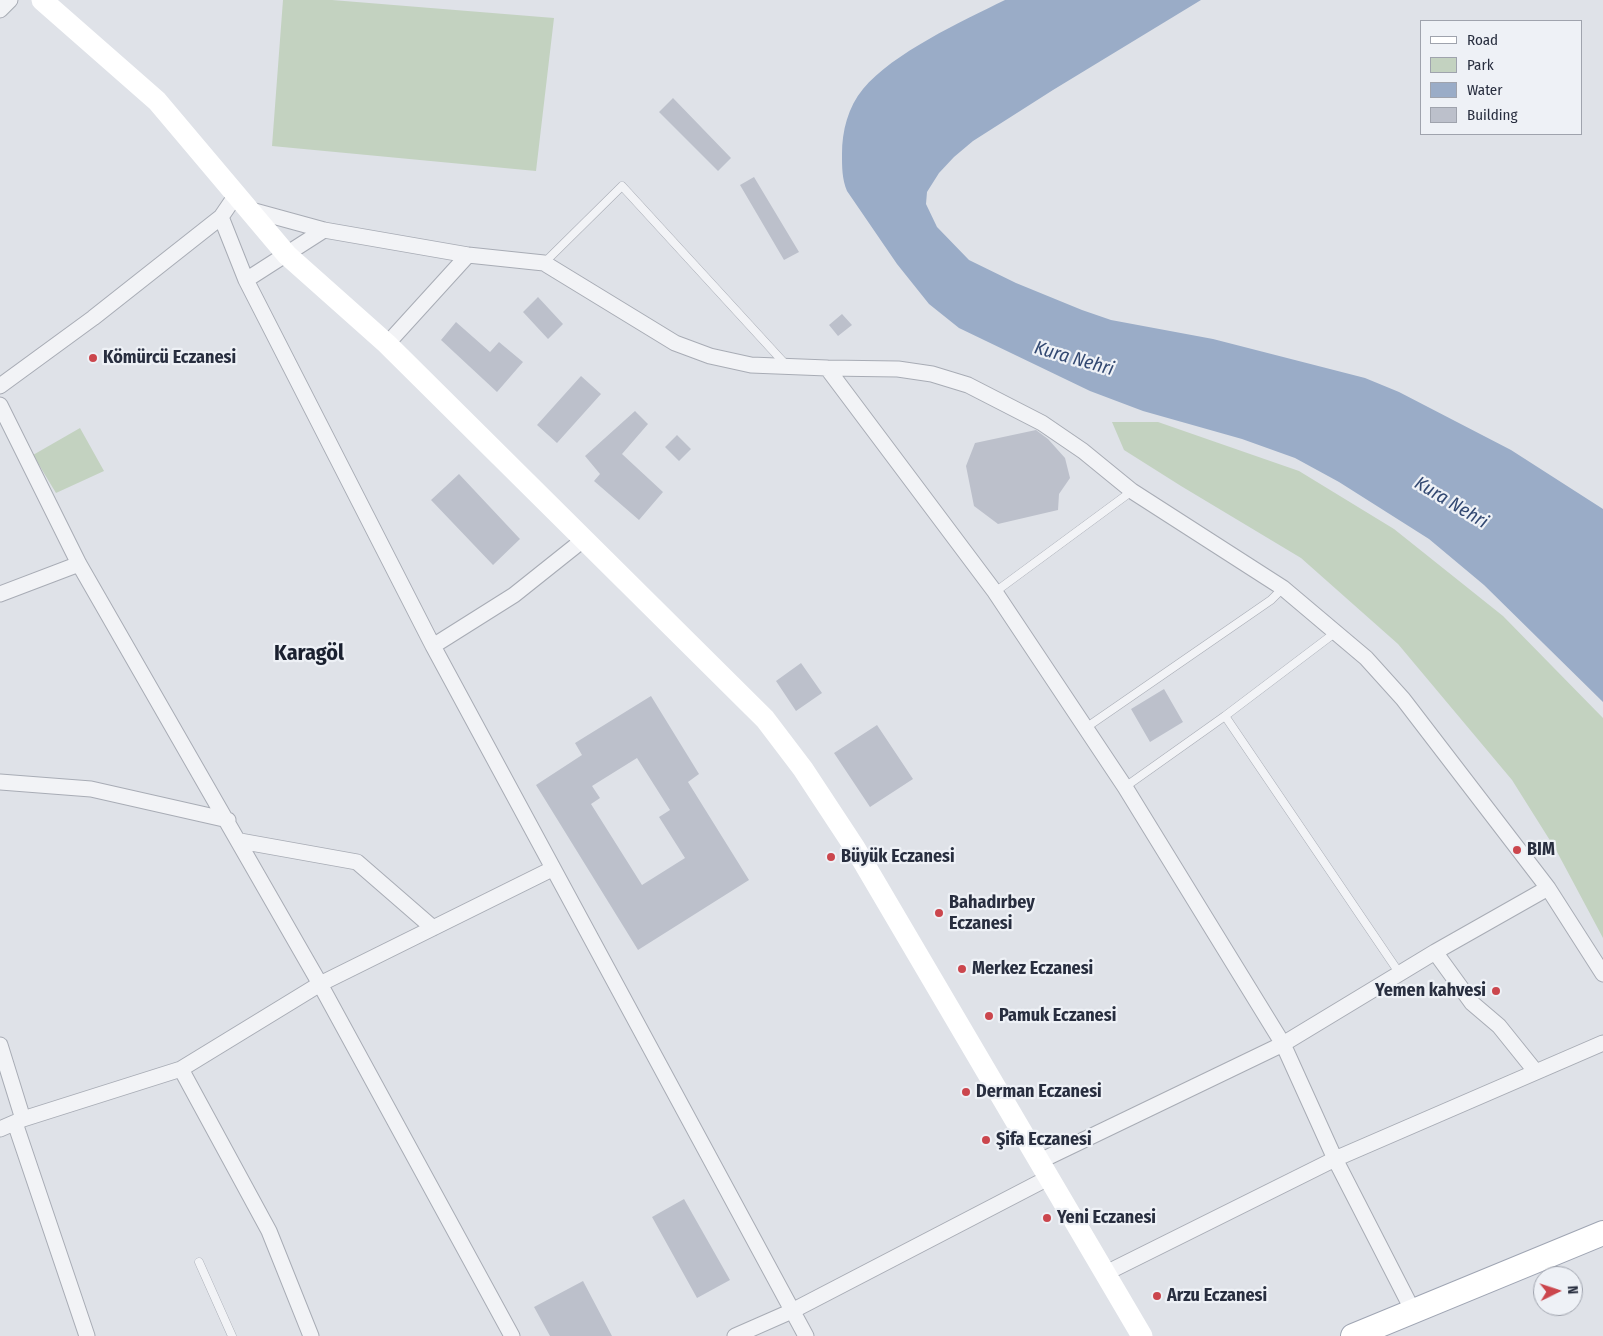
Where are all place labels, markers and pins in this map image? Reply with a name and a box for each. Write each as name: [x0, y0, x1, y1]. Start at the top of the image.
place label: Kömürcü Eczanesi: [103, 347, 236, 369]
marker: Kömürcü Eczanesi: [87, 352, 99, 364]
place label: BIM: [1527, 839, 1555, 861]
marker: BIM: [1511, 844, 1523, 856]
place label: Büyük Eczanesi: [841, 846, 955, 868]
marker: Büyük Eczanesi: [825, 851, 837, 863]
place label: Bahadırbey Eczanesi: [949, 892, 1035, 934]
marker: Bahadırbey Eczanesi: [933, 907, 945, 919]
place label: Merkez Eczanesi: [972, 958, 1093, 980]
marker: Merkez Eczanesi: [956, 963, 968, 975]
place label: Yemen kahvesi: [1375, 980, 1486, 1002]
marker: Yemen kahvesi: [1490, 985, 1502, 997]
place label: Pamuk Eczanesi: [999, 1005, 1116, 1027]
marker: Pamuk Eczanesi: [983, 1010, 995, 1022]
place label: Derman Eczanesi: [976, 1081, 1102, 1103]
marker: Derman Eczanesi: [960, 1086, 972, 1098]
place label: Şifa Eczanesi: [996, 1129, 1092, 1151]
marker: Şifa Eczanesi: [980, 1134, 992, 1146]
place label: Yeni Eczanesi: [1057, 1207, 1156, 1229]
marker: Yeni Eczanesi: [1041, 1212, 1053, 1224]
place label: Arzu Eczanesi: [1167, 1285, 1267, 1307]
marker: Arzu Eczanesi: [1151, 1290, 1163, 1302]

